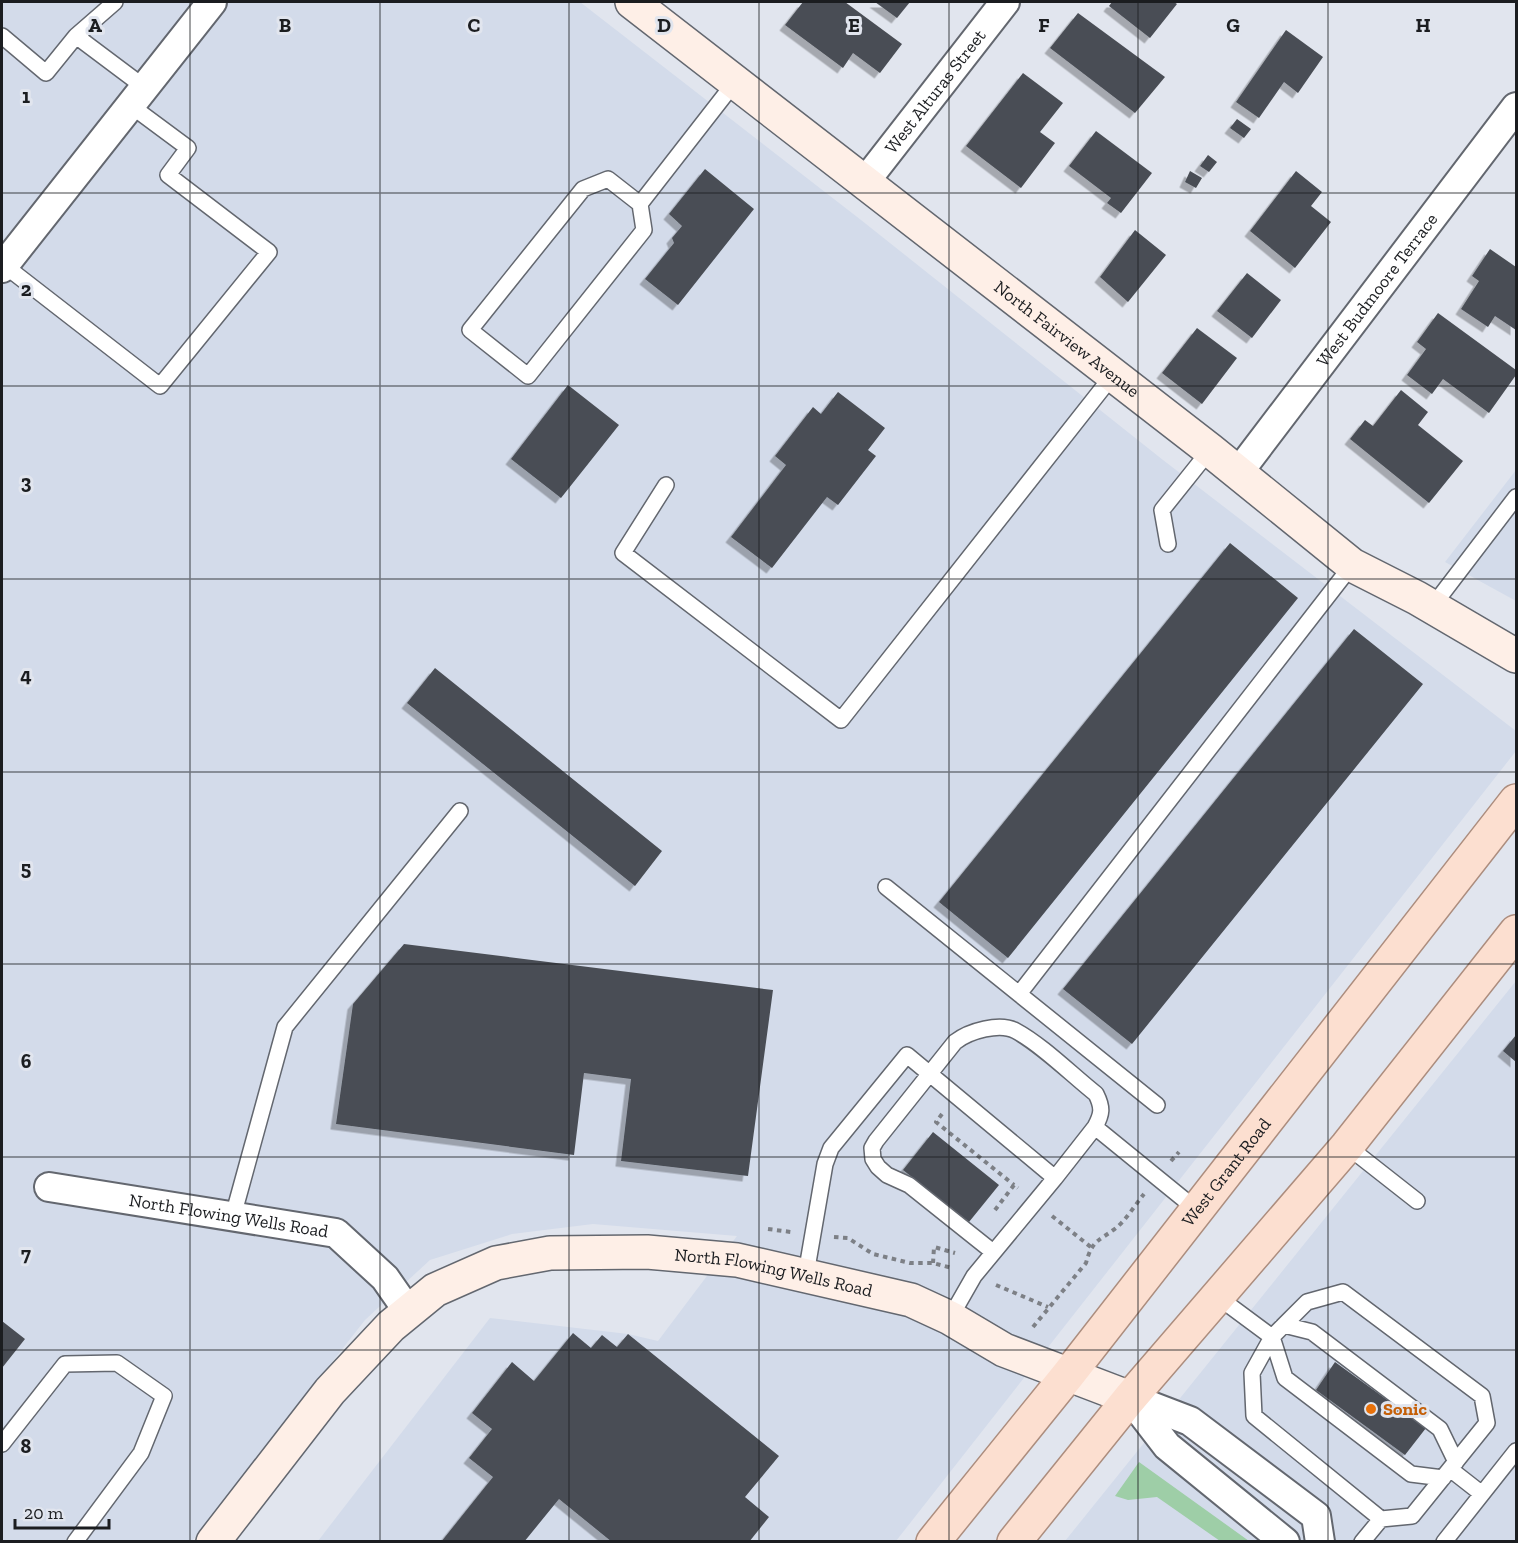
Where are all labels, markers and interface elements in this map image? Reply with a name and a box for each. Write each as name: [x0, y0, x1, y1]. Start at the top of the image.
text: A: [88, 13, 102, 37]
text: B: [279, 13, 291, 37]
text: C: [468, 13, 481, 37]
text: D: [657, 13, 671, 37]
text: E: [848, 13, 860, 37]
text: F: [1038, 13, 1050, 37]
text: G: [1226, 13, 1240, 37]
text: H: [1415, 13, 1431, 37]
street label: West Alturas Street: [880, 25, 991, 158]
text: 1: [22, 84, 30, 108]
street label: West Budmoore Terrace: [1312, 209, 1442, 371]
street label: North Fairview Avenue: [990, 276, 1144, 402]
text: 2: [21, 277, 32, 301]
text: 3: [21, 470, 32, 494]
text: 4: [20, 663, 32, 687]
text: 5: [21, 856, 31, 880]
text: 6: [21, 1049, 32, 1073]
street label: West Grant Road: [1177, 1113, 1276, 1231]
street label: North Flowing Wells Road: [127, 1189, 330, 1243]
text: 7: [21, 1242, 31, 1266]
street label: North Flowing Wells Road: [673, 1243, 875, 1302]
place label: Sonic: [1383, 1398, 1427, 1420]
marker: Sonic: [1364, 1402, 1378, 1416]
text: 8: [21, 1434, 32, 1458]
scale bar: [15, 1492, 110, 1530]
text: 20 m: [24, 1502, 64, 1524]

